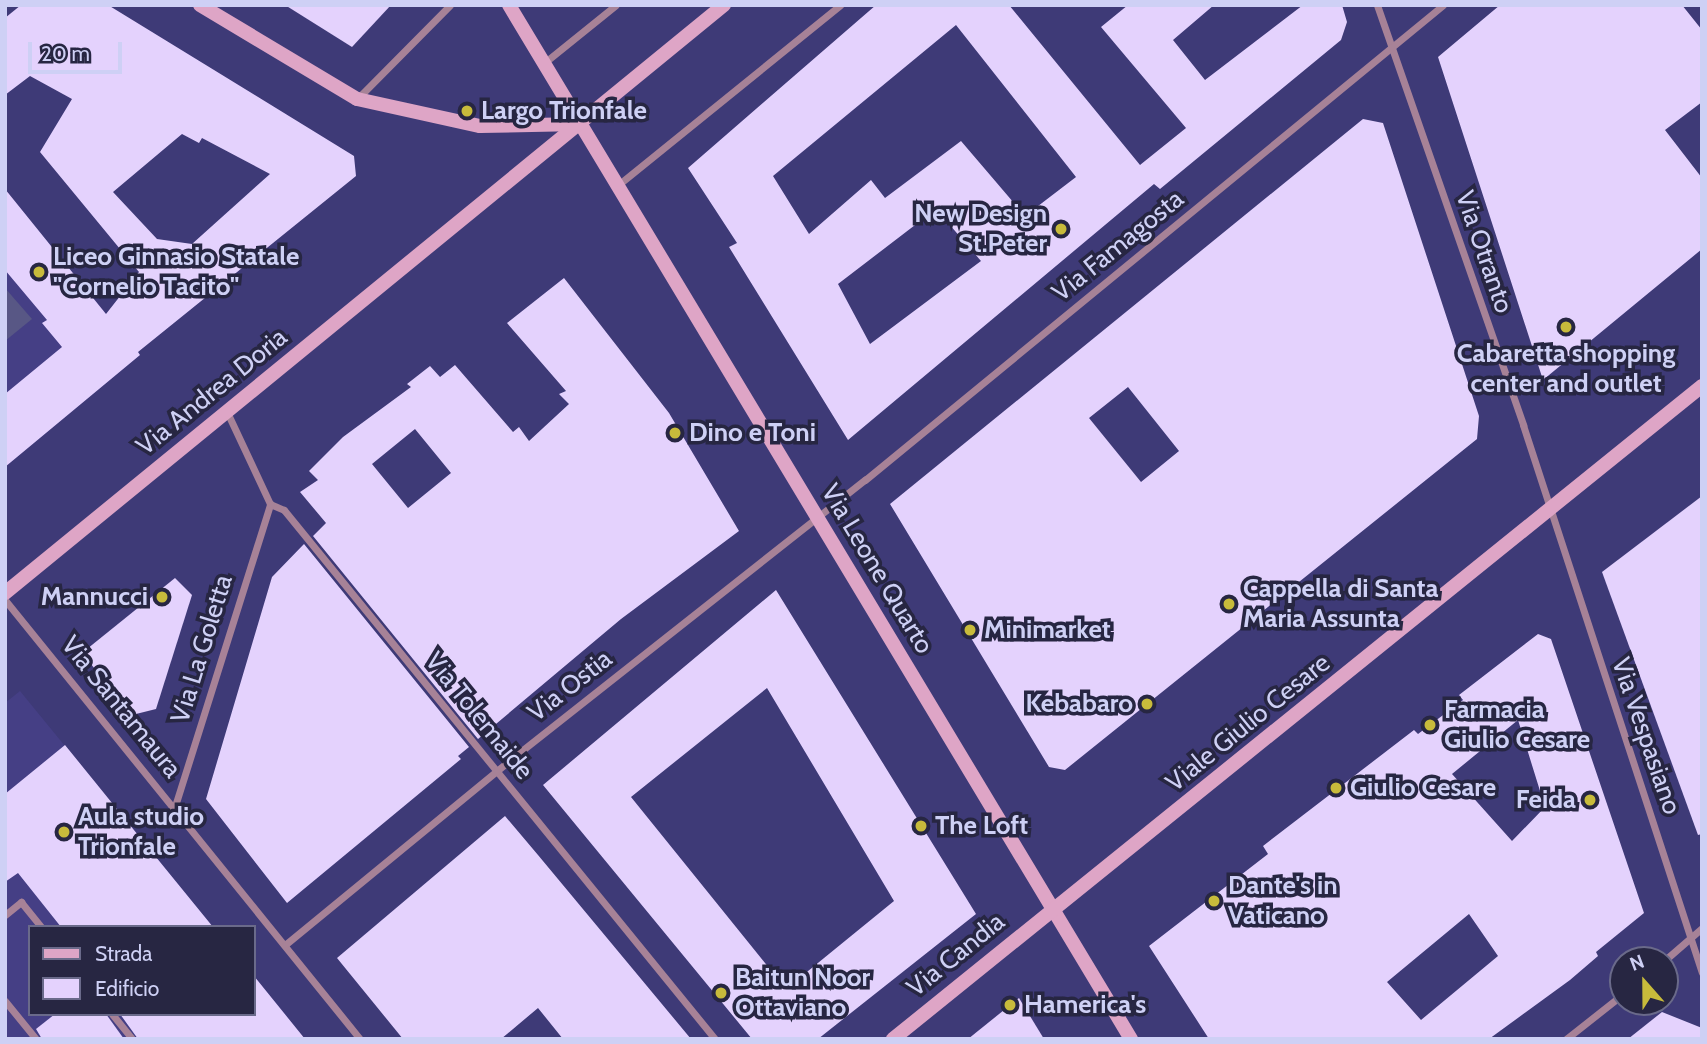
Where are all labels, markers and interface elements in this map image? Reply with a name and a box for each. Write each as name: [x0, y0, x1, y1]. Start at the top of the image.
scale bar: [32, 28, 126, 72]
text: 20 m: [41, 41, 90, 66]
place label: Largo Trionfale: [481, 95, 647, 127]
marker: Largo Trionfale: [459, 103, 475, 119]
street label: Via Famagosta: [1046, 184, 1190, 308]
street label: Via Otranto: [1449, 187, 1519, 317]
place label: New Design St.Peter: [914, 198, 1047, 260]
marker: New Design St.Peter: [1053, 221, 1069, 237]
place label: Liceo Ginnasio Statale "Cornelio Tacito": [53, 241, 299, 302]
marker: Liceo Ginnasio Statale "Cornelio Tacito": [31, 264, 47, 280]
marker: Cabaretta shopping center and outlet: [1558, 319, 1574, 335]
street label: Via Andrea Doria: [130, 322, 294, 462]
place label: Cabaretta shopping center and outlet: [1457, 338, 1675, 400]
place label: Dino e Toni: [689, 417, 816, 449]
marker: Dino e Toni: [667, 425, 683, 441]
street label: Via Leone Quarto: [814, 479, 940, 659]
street label: Via La Goletta: [165, 571, 239, 727]
place label: Cappella di Santa Maria Assunta: [1243, 573, 1438, 634]
place label: Mannucci: [41, 581, 148, 613]
marker: Mannucci: [154, 589, 170, 605]
marker: Cappella di Santa Maria Assunta: [1221, 596, 1237, 612]
place label: Minimarket: [984, 614, 1111, 646]
marker: Minimarket: [962, 622, 978, 638]
street label: Via Santamaura: [54, 630, 188, 784]
street label: Via Ostia: [522, 643, 618, 729]
street label: Via Tolemaide: [418, 646, 540, 786]
street label: Viale Giulio Cesare: [1160, 647, 1336, 799]
street label: Via Vespasiano: [1605, 653, 1687, 819]
place label: Kebabaro: [1025, 688, 1133, 720]
place label: Farmacia Giulio Cesare: [1444, 694, 1590, 756]
marker: Kebabaro: [1139, 696, 1155, 712]
marker: Farmacia Giulio Cesare: [1422, 717, 1438, 733]
place label: Giulio Cesare: [1350, 772, 1496, 804]
marker: Giulio Cesare: [1328, 780, 1344, 796]
place label: Feida: [1516, 784, 1576, 816]
marker: Feida: [1582, 792, 1598, 808]
place label: Aula studio Trionfale: [78, 801, 204, 862]
place label: The Loft: [935, 810, 1028, 842]
marker: The Loft: [913, 818, 929, 834]
marker: Aula studio Trionfale: [56, 824, 72, 840]
place label: Dante's in Vaticano: [1228, 870, 1338, 931]
marker: Dante's in Vaticano: [1206, 893, 1222, 909]
street label: Via Candia: [901, 906, 1011, 1004]
legend: [28, 925, 256, 1016]
text: Strada: [95, 941, 152, 966]
north arrow: [1609, 946, 1679, 1016]
text: N: [1627, 950, 1647, 976]
place label: Baitun Noor Ottaviano: [735, 962, 870, 1024]
text: Edificio: [95, 976, 159, 1001]
marker: Baitun Noor Ottaviano: [713, 985, 729, 1001]
place label: Hamerica's: [1024, 989, 1146, 1021]
marker: Hamerica's: [1002, 997, 1018, 1013]

